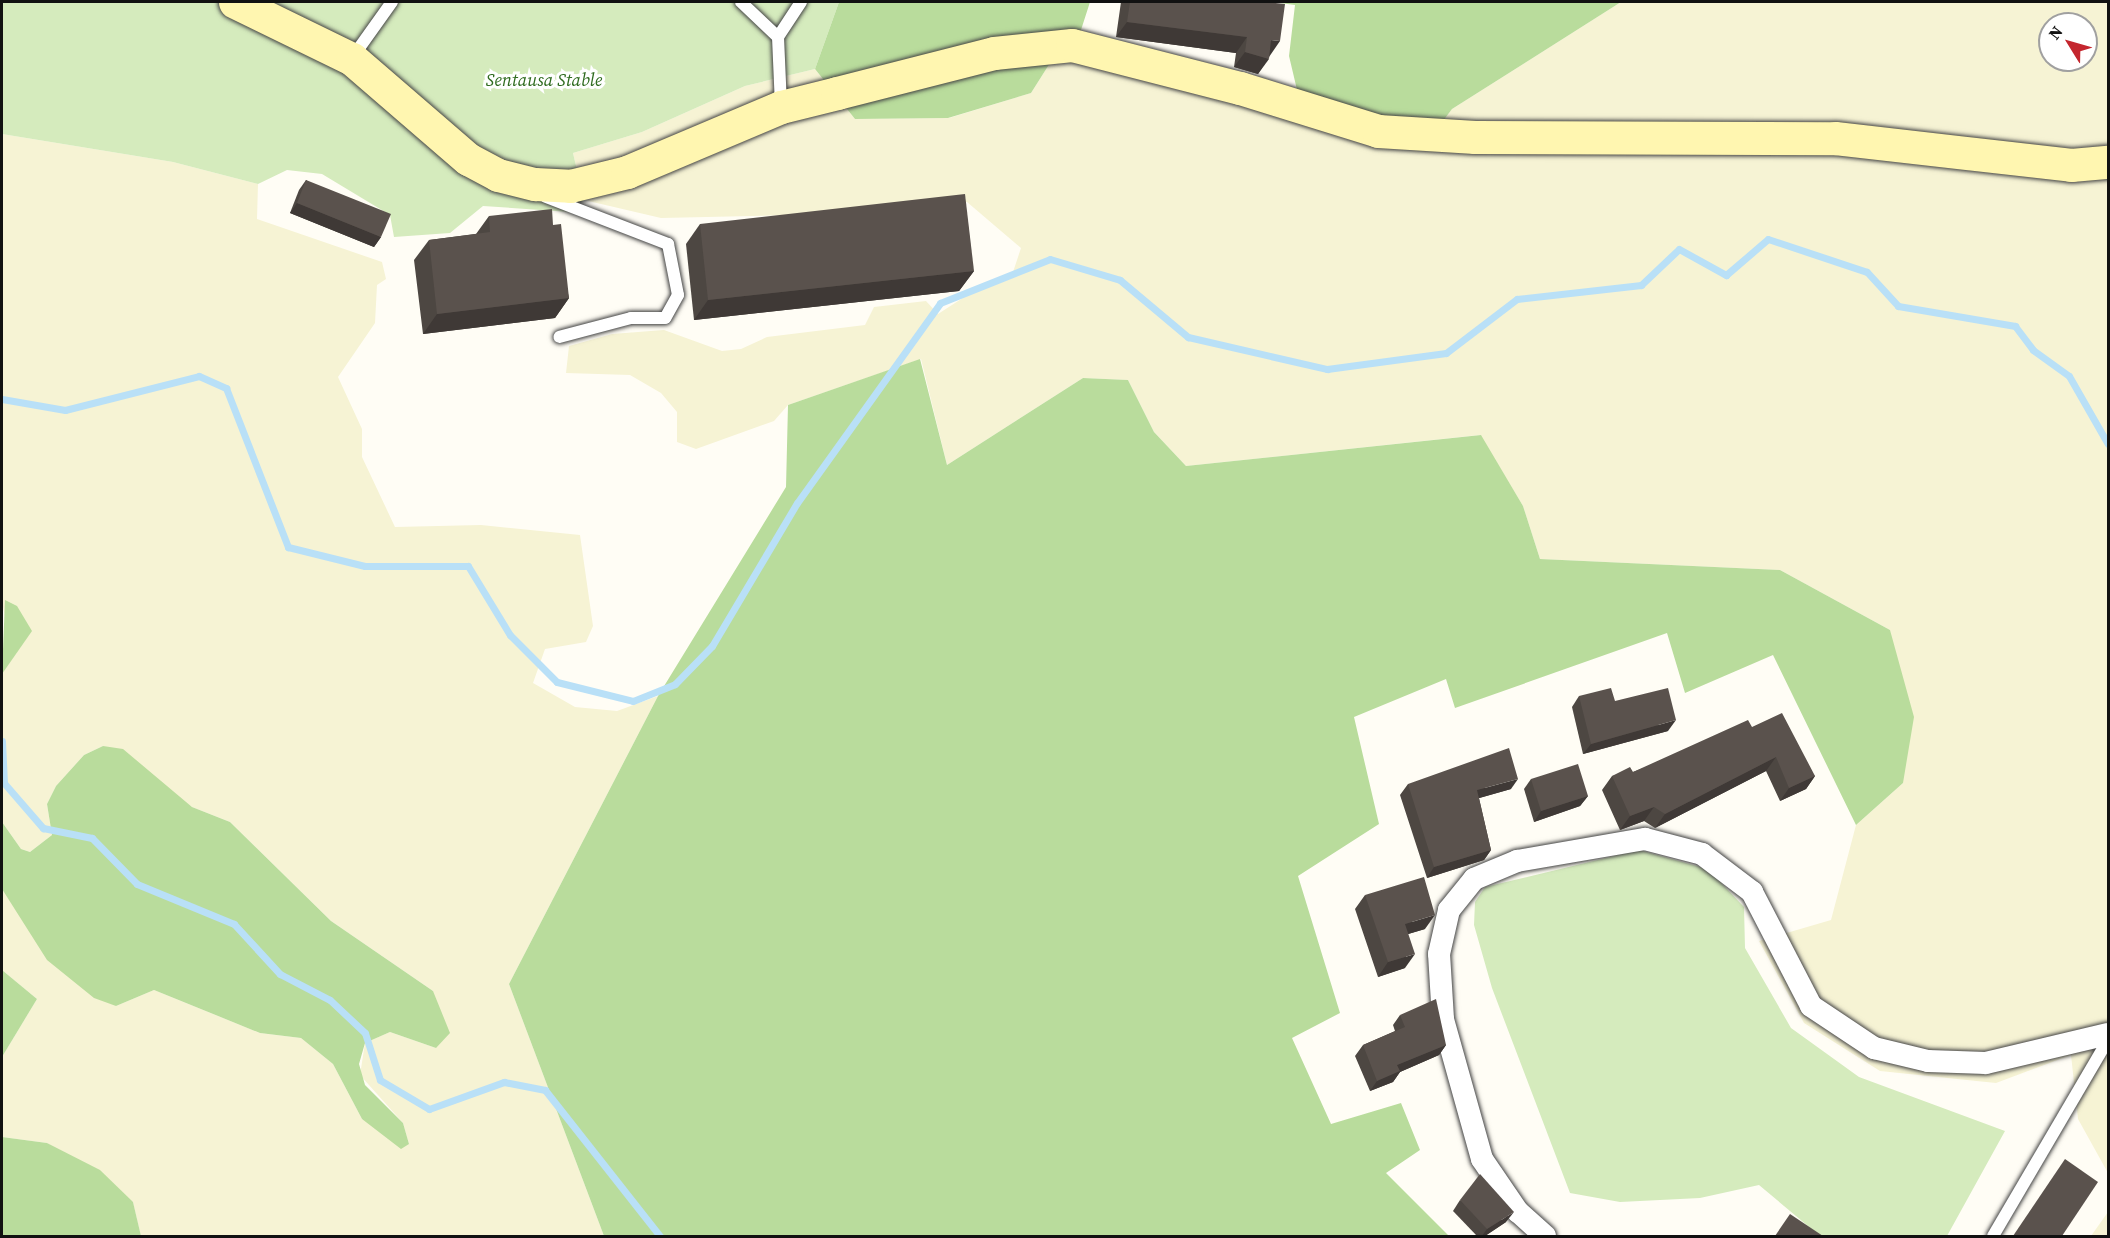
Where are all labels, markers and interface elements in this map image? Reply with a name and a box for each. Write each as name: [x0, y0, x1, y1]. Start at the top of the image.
north arrow: [2038, 12, 2098, 72]
text: N: [2043, 21, 2068, 44]
park label: Sentausa Stable: [486, 69, 602, 91]

